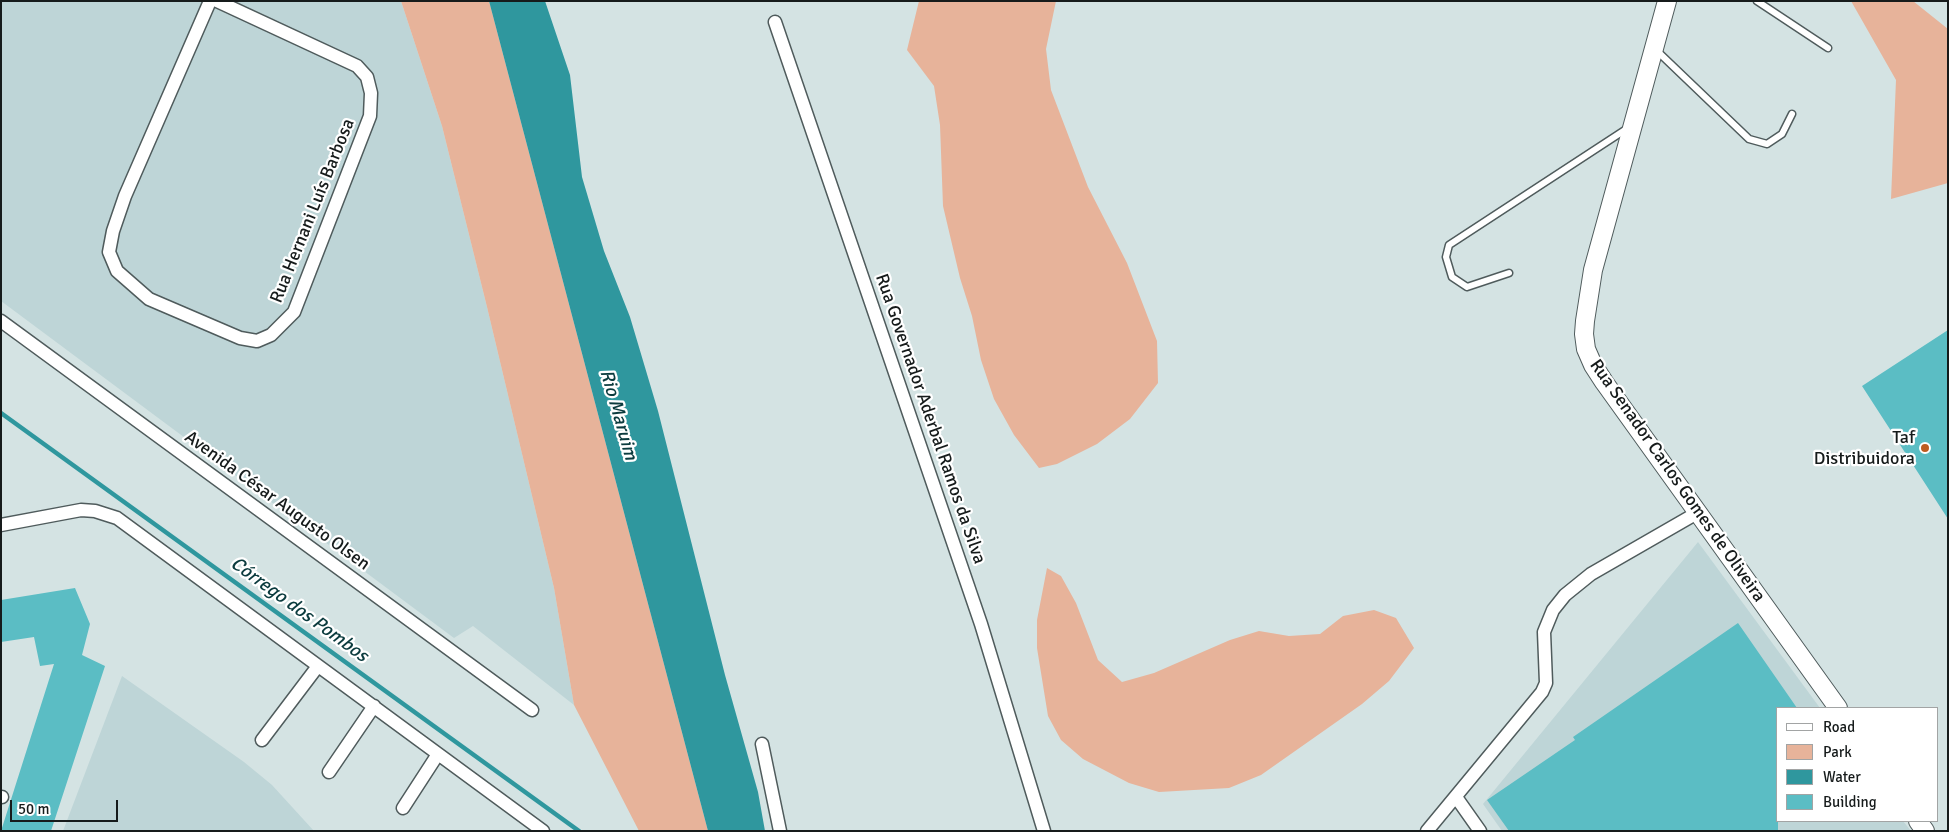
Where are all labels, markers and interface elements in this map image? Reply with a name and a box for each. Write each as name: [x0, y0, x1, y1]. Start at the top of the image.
street label: Rua Hernani Luís Barbosa: [266, 116, 360, 306]
street label: Rua Governador Aderbal Ramos da Silva: [870, 271, 990, 567]
street label: Rua Senador Carlos Gomes de Oliveira: [1585, 355, 1769, 607]
water label: Rio Maruim: [594, 367, 642, 463]
street label: Avenida César Augusto Olsen: [180, 427, 374, 575]
place label: Taf Distribuidora: [1814, 427, 1915, 469]
marker: Taf Distribuidora: [1919, 442, 1931, 454]
water label: Córrego dos Pombos: [226, 552, 372, 668]
legend: [1776, 707, 1939, 822]
text: Road: [1823, 718, 1855, 736]
text: Park: [1823, 743, 1852, 761]
text: Water: [1823, 768, 1861, 786]
scale bar: [12, 790, 120, 822]
text: Building: [1823, 793, 1877, 811]
text: 50 m: [18, 800, 49, 818]

